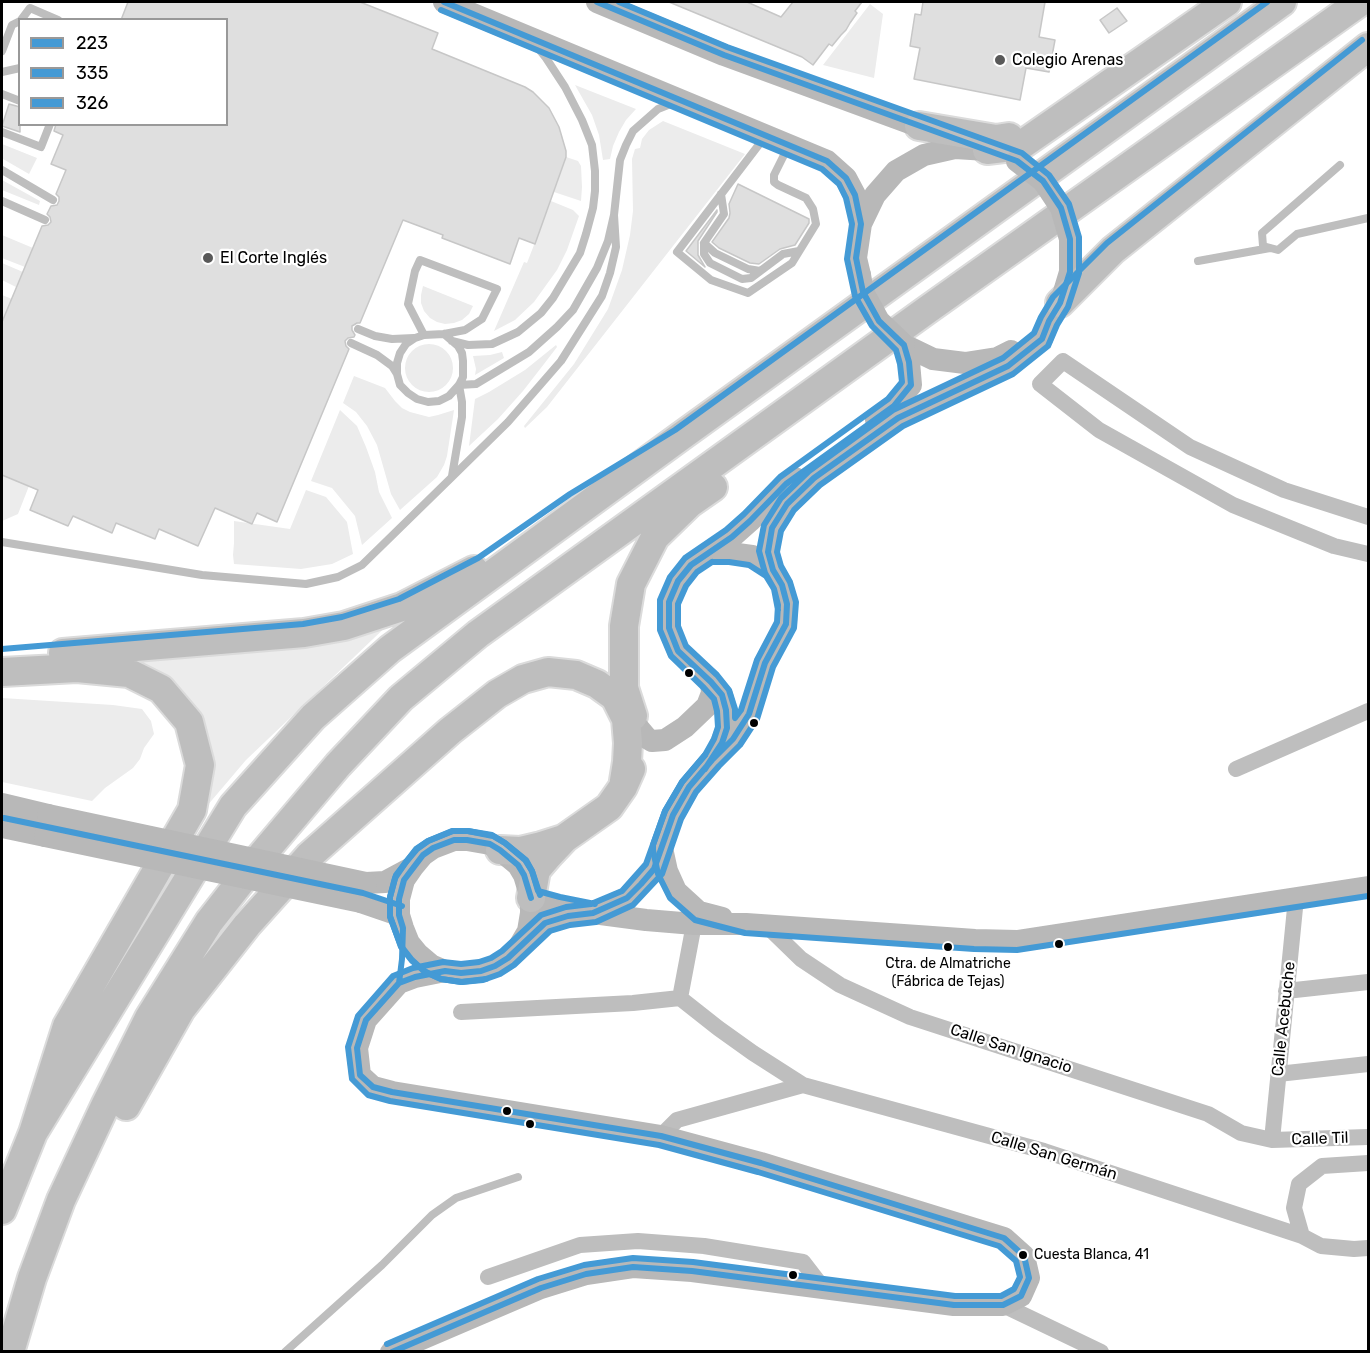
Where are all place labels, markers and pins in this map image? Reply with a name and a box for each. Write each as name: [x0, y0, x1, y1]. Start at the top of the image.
place label: Colegio Arenas: [1012, 50, 1124, 70]
marker: Colegio Arenas: [993, 53, 1007, 67]
place label: El Corte Inglés: [220, 248, 327, 268]
marker: El Corte Inglés: [201, 251, 215, 265]
unlabelled marker: [683, 667, 695, 679]
unlabelled marker: [748, 717, 760, 729]
unlabelled marker: [1053, 938, 1065, 950]
marker: Ctra. de Almatriche (Fábrica de Tejas): [942, 941, 954, 953]
place label: Ctra. de Almatriche (Fábrica de Tejas): [885, 956, 1011, 988]
unlabelled marker: [501, 1105, 513, 1117]
unlabelled marker: [524, 1118, 536, 1130]
place label: Cuesta Blanca, 41: [1034, 1247, 1149, 1263]
marker: Cuesta Blanca, 41: [1017, 1249, 1029, 1261]
unlabelled marker: [787, 1269, 799, 1281]

